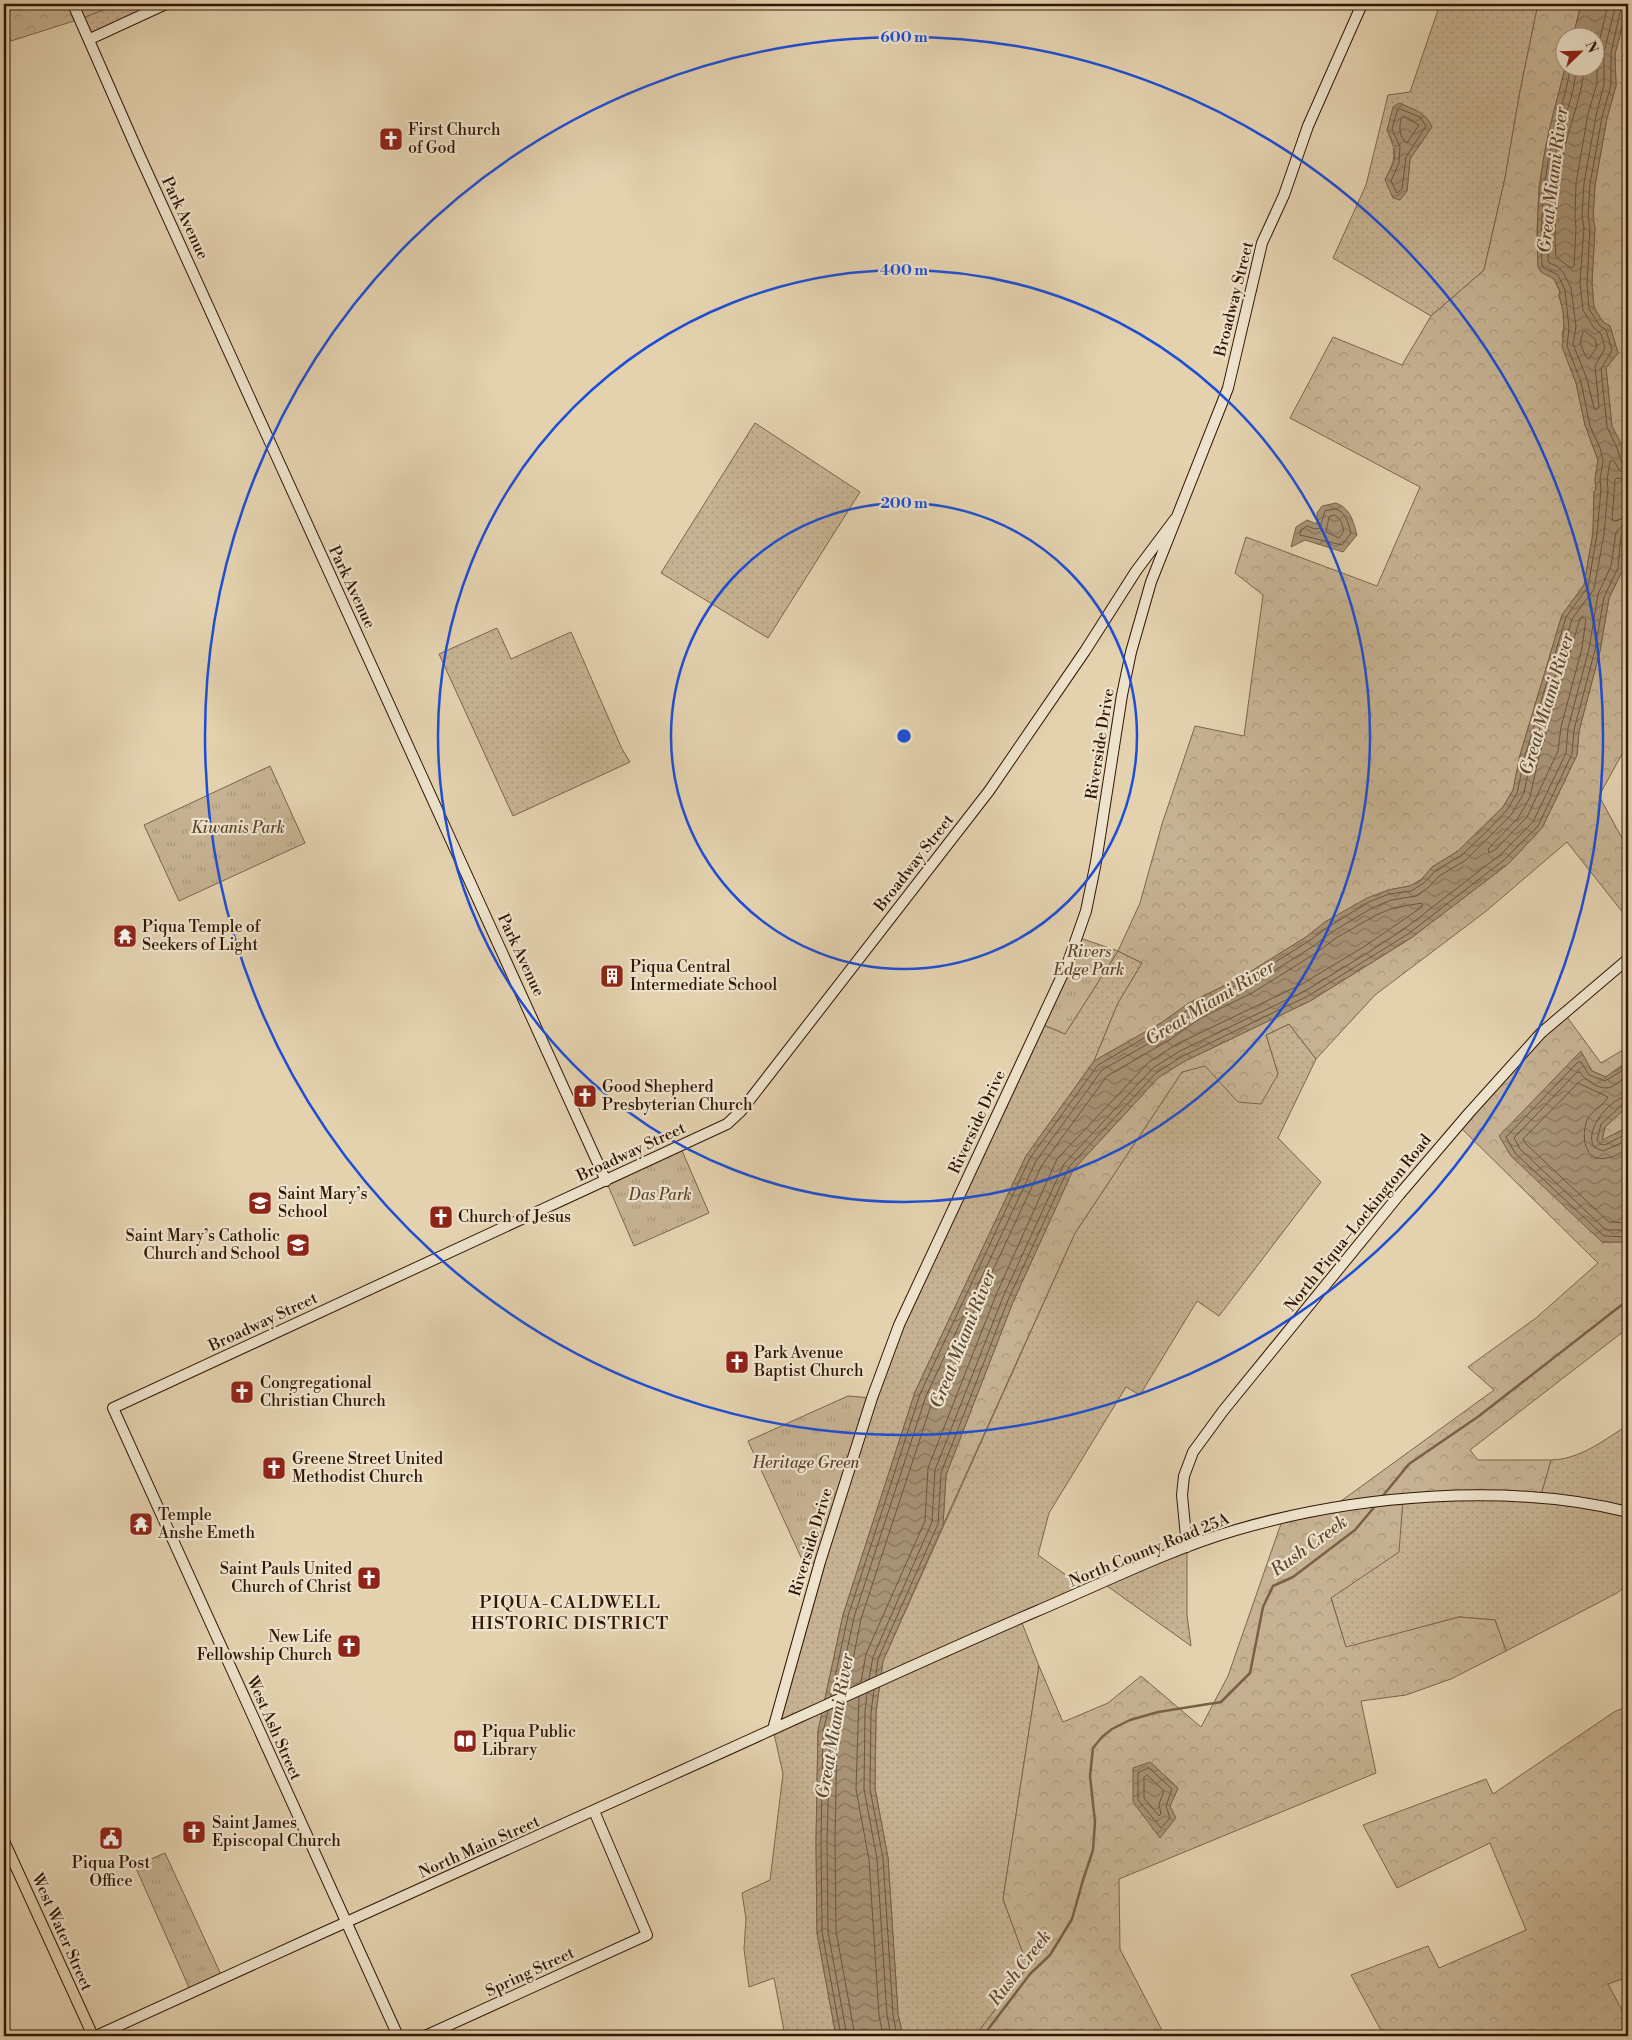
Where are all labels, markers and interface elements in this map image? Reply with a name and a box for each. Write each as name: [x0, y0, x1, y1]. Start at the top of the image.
text: 600 m: [880, 28, 928, 47]
north arrow: [1554, 28, 1604, 78]
text: N: [1581, 39, 1601, 56]
water label: Great Miami River: [1533, 105, 1573, 255]
place label: First Church of God: [408, 120, 501, 158]
church icon: First Church of God: [378, 126, 404, 152]
street label: Park Avenue: [157, 173, 213, 263]
street label: Broadway Street: [1210, 239, 1258, 360]
text: 400 m: [880, 261, 928, 280]
text: 200 m: [880, 494, 928, 513]
street label: Park Avenue: [324, 542, 380, 632]
water label: Great Miami River: [1514, 630, 1580, 778]
street label: Riverside Drive: [1081, 687, 1119, 801]
centre of rings: [895, 727, 913, 745]
street label: Broadway Street: [869, 810, 958, 916]
park label: Kiwanis Park: [191, 818, 285, 838]
street label: Park Avenue: [493, 910, 549, 1000]
place label: Piqua Temple of Seekers of Light: [142, 917, 262, 955]
temple icon: Piqua Temple of Seekers of Light: [112, 923, 138, 949]
park label: Rivers Edge Park: [1053, 942, 1124, 980]
water label: Great Miami River: [1141, 955, 1279, 1051]
place label: Piqua Central Intermediate School: [630, 957, 778, 995]
building icon: Piqua Central Intermediate School: [599, 963, 625, 989]
street label: Riverside Drive: [944, 1067, 1010, 1177]
place label: Good Shepherd Presbyterian Church: [602, 1077, 753, 1115]
church icon: Good Shepherd Presbyterian Church: [572, 1083, 598, 1109]
street label: Broadway Street: [572, 1118, 689, 1186]
street label: North Piqua–Lockington Road: [1280, 1130, 1436, 1316]
place label: Saint Mary’s School: [278, 1184, 368, 1222]
park label: Das Park: [627, 1185, 692, 1205]
school or university icon: Saint Mary’s School: [247, 1190, 273, 1216]
church icon: Church of Jesus: [428, 1204, 454, 1230]
place label: Church of Jesus: [458, 1207, 571, 1227]
place label: Saint Mary’s Catholic Church and School: [126, 1226, 280, 1264]
school or university icon: Saint Mary’s Catholic Church and School: [285, 1232, 311, 1258]
water label: Great Miami River: [925, 1266, 1001, 1412]
street label: Broadway Street: [204, 1288, 321, 1356]
place label: Park Avenue Baptist Church: [753, 1343, 864, 1381]
church icon: Park Avenue Baptist Church: [724, 1349, 750, 1375]
place label: Congregational Christian Church: [260, 1373, 386, 1411]
church icon: Congregational Christian Church: [229, 1379, 255, 1405]
place label: Greene Street United Methodist Church: [292, 1449, 443, 1487]
park label: Heritage Green: [752, 1453, 860, 1473]
church icon: Greene Street United Methodist Church: [261, 1455, 287, 1481]
street label: Riverside Drive: [785, 1485, 837, 1599]
place label: Temple Anshe Emeth: [157, 1505, 255, 1543]
street label: North County Road 25A: [1066, 1508, 1233, 1591]
water label: Rush Creek: [1265, 1510, 1352, 1582]
temple icon: Temple Anshe Emeth: [128, 1511, 154, 1537]
place label: Saint Pauls United Church of Christ: [220, 1559, 352, 1597]
church icon: Saint Pauls United Church of Christ: [356, 1565, 382, 1591]
district label: PIQUA-CALDWELL HISTORIC DISTRICT: [471, 1591, 669, 1635]
place label: New Life Fellowship Church: [197, 1627, 332, 1665]
church icon: New Life Fellowship Church: [336, 1633, 362, 1659]
water label: Great Miami River: [811, 1651, 859, 1801]
street label: West Ash Street: [242, 1672, 306, 1784]
place label: Piqua Public Library: [482, 1722, 576, 1760]
library icon: Piqua Public Library: [452, 1728, 478, 1754]
street label: North Main Street: [415, 1811, 543, 1883]
place label: Saint James Episcopal Church: [212, 1813, 341, 1851]
church icon: Saint James Episcopal Church: [181, 1819, 207, 1845]
public building icon: Piqua Post Office: [98, 1825, 124, 1851]
place label: Piqua Post Office: [72, 1853, 150, 1891]
street label: West Water Street: [27, 1869, 97, 1994]
water label: Rush Creek: [983, 1926, 1057, 2011]
street label: Spring Street: [482, 1943, 578, 2001]

